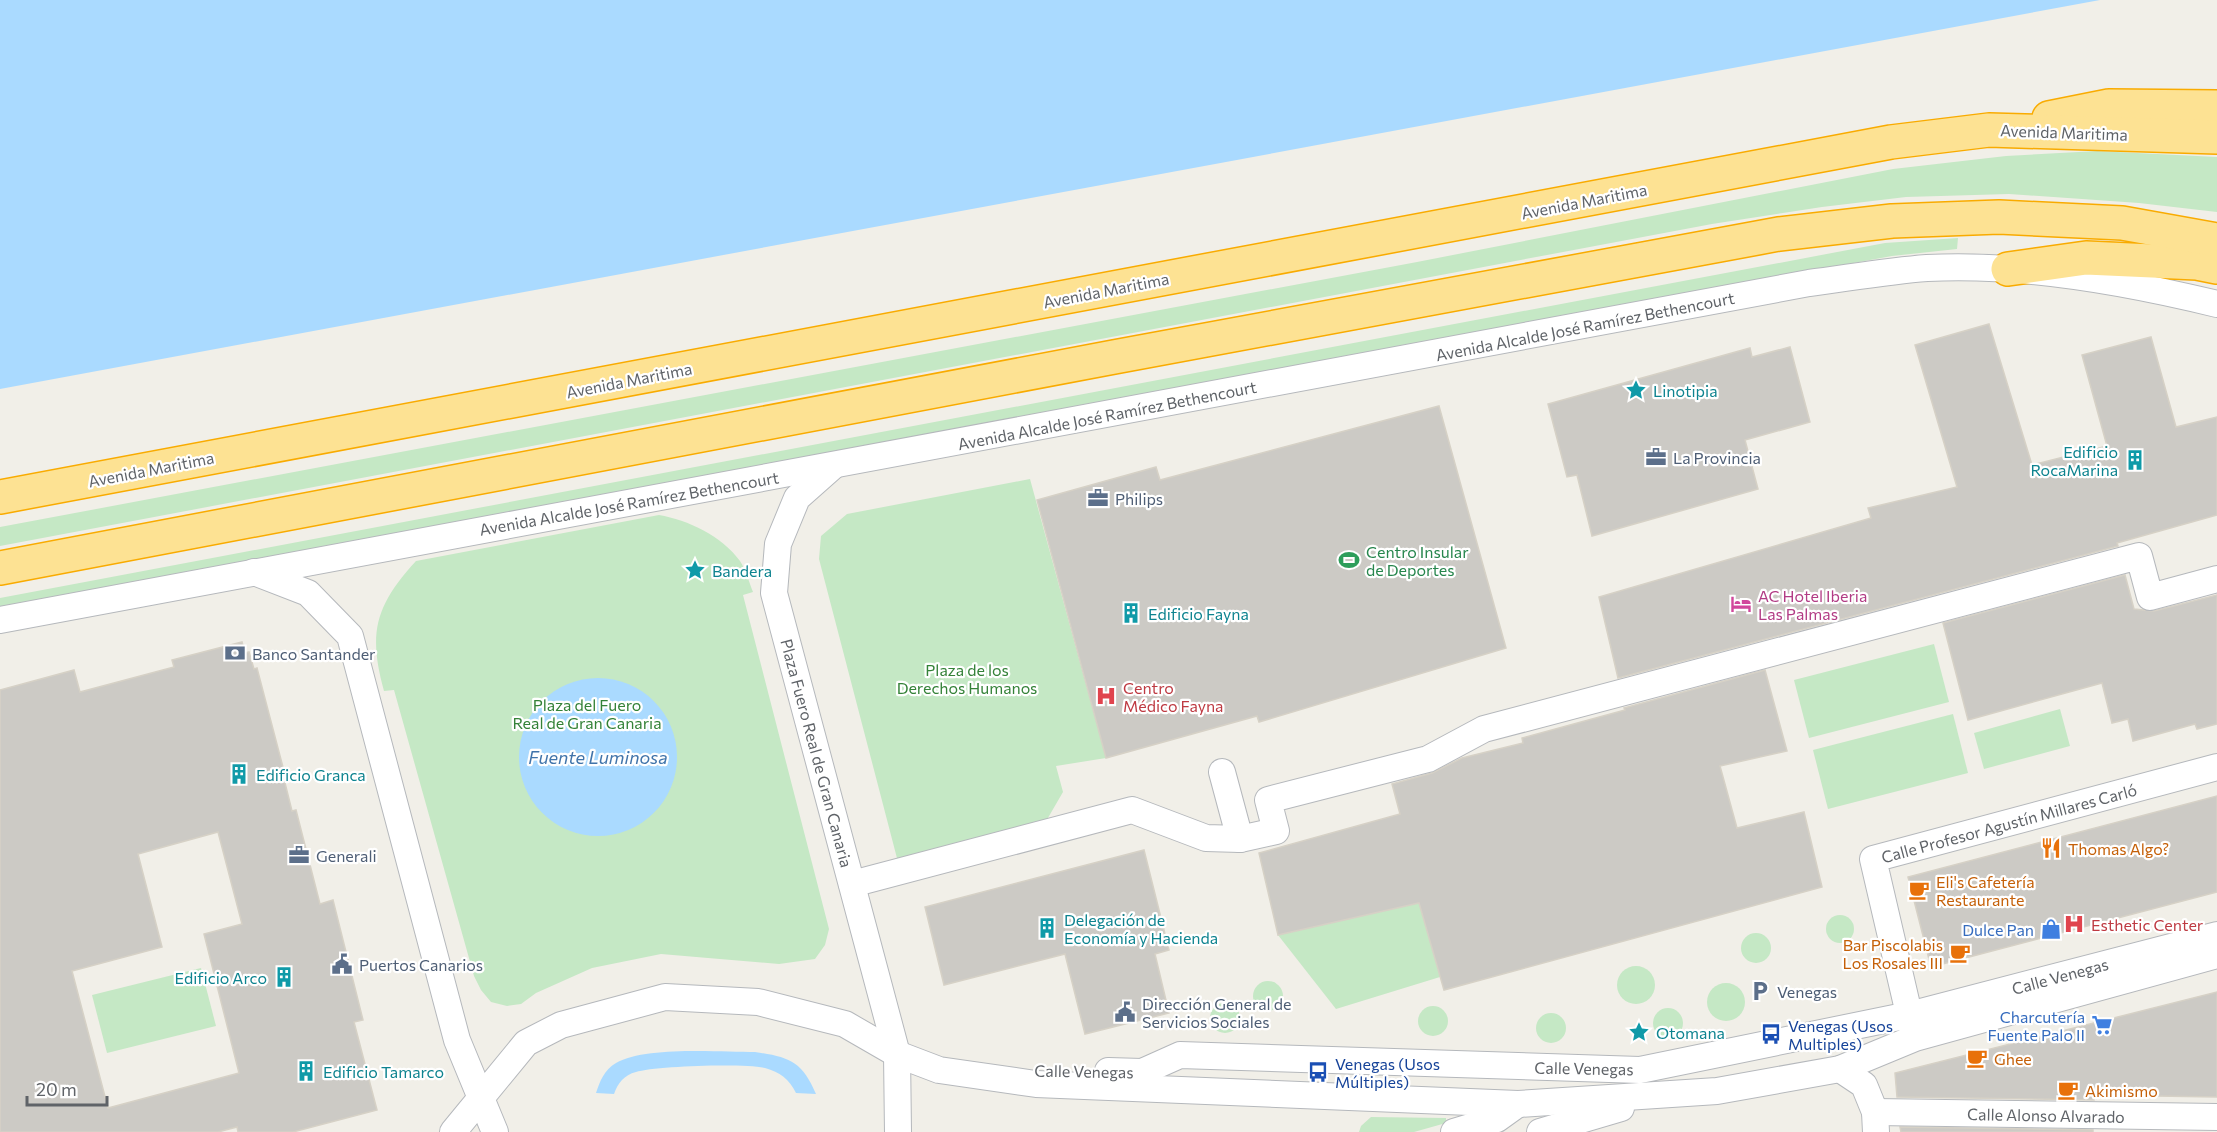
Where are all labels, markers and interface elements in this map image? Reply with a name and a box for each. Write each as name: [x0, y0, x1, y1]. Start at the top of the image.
street label: Avenida Maritima: [2000, 120, 2128, 144]
street label: Avenida Maritima: [1519, 179, 1649, 223]
street label: Avenida Maritima: [1041, 268, 1171, 312]
street label: Avenida Alcalde José Ramírez Bethencourt: [1434, 288, 1736, 364]
street label: Avenida Maritima: [564, 358, 694, 402]
street label: Avenida Alcalde José Ramírez Bethencourt: [956, 377, 1258, 453]
place icon: Linotipia: [1624, 378, 1648, 402]
place label: Linotipia: [1653, 381, 1718, 400]
place label: Edificio RocaMarina: [2030, 442, 2118, 479]
office icon: La Provincia: [1644, 445, 1668, 469]
street label: Avenida Maritima: [86, 447, 216, 491]
place label: La Provincia: [1673, 448, 1761, 467]
building icon: Edificio RocaMarina: [2123, 448, 2147, 472]
street label: Avenida Alcalde José Ramírez Bethencourt: [478, 467, 781, 539]
office icon: Philips: [1086, 486, 1110, 510]
place label: Philips: [1115, 489, 1163, 508]
place label: Centro Insular de Deportes: [1366, 542, 1469, 579]
sports icon: Centro Insular de Deportes: [1337, 548, 1361, 572]
place icon: Bandera: [683, 558, 707, 582]
place label: Bandera: [712, 561, 772, 580]
place label: AC Hotel Iberia Las Palmas: [1758, 586, 1867, 623]
hotel icon: AC Hotel Iberia Las Palmas: [1729, 592, 1753, 616]
building icon: Edificio Fayna: [1119, 601, 1143, 625]
place label: Edificio Fayna: [1148, 604, 1249, 623]
street label: Plaza Fuero Real de Gran Canaria: [777, 637, 857, 869]
bank icon: Banco Santander: [223, 641, 247, 665]
place label: Banco Santander: [252, 644, 376, 663]
park label: Plaza de los Derechos Humanos: [897, 660, 1037, 697]
place label: Centro Médico Fayna: [1123, 678, 1223, 715]
hospital icon: Centro Médico Fayna: [1094, 684, 1118, 708]
park label: Plaza del Fuero Real de Gran Canaria: [512, 695, 662, 732]
water label: Fuente Luminosa: [528, 746, 668, 768]
building icon: Edificio Granca: [227, 762, 251, 786]
place label: Edificio Granca: [256, 765, 366, 784]
street label: Calle Profesor Agustín Millares Carló: [1879, 780, 2139, 866]
restaurant icon: Thomas Algo?: [2039, 836, 2063, 860]
place label: Thomas Algo?: [2068, 839, 2169, 858]
office icon: Generali: [287, 843, 311, 867]
place label: Generali: [316, 846, 377, 865]
place label: Eli's Cafetería Restaurante: [1936, 872, 2035, 909]
cafe icon: Eli's Cafetería Restaurante: [1907, 878, 1931, 902]
place label: Delegación de Economía y Hacienda: [1064, 910, 1218, 947]
hospital icon: Esthetic Center: [2062, 912, 2086, 936]
place label: Esthetic Center: [2091, 915, 2204, 934]
building icon: Delegación de Economía y Hacienda: [1035, 916, 1059, 940]
shop icon: Dulce Pan: [2039, 917, 2063, 941]
place label: Dulce Pan: [1962, 920, 2034, 939]
place label: Bar Piscolabis Los Rosales III: [1843, 935, 1943, 972]
cafe icon: Bar Piscolabis Los Rosales III: [1948, 941, 1972, 965]
public building icon: Puertos Canarios: [330, 952, 354, 976]
street label: Calle Venegas: [2010, 954, 2110, 998]
place label: Puertos Canarios: [359, 955, 483, 974]
building icon: Edificio Arco: [272, 965, 296, 989]
place label: Edificio Arco: [174, 968, 267, 987]
parking icon: Venegas: [1748, 979, 1772, 1003]
place label: Venegas: [1777, 982, 1837, 1001]
place label: Dirección General de Servicios Sociales: [1142, 994, 1291, 1031]
public building icon: Dirección General de Servicios Sociales: [1113, 1000, 1137, 1024]
place label: Charcutería Fuente Palo II: [1988, 1007, 2085, 1044]
supermarket icon: Charcutería Fuente Palo II: [2090, 1013, 2114, 1037]
place label: Venegas (Usos Multiples): [1788, 1016, 1893, 1053]
place icon: Otomana: [1627, 1020, 1651, 1044]
bus stop icon: Venegas (Usos Multiples): [1759, 1022, 1783, 1046]
place label: Otomana: [1656, 1023, 1725, 1042]
cafe icon: Ghee: [1965, 1046, 1989, 1070]
place label: Ghee: [1994, 1049, 2032, 1068]
place label: Venegas (Usos Múltiples): [1335, 1054, 1440, 1091]
street label: Calle Venegas: [1534, 1058, 1634, 1078]
building icon: Edificio Tamarco: [294, 1059, 318, 1083]
bus stop icon: Venegas (Usos Múltiples): [1306, 1060, 1330, 1084]
street label: Calle Venegas: [1034, 1061, 1134, 1081]
place label: Edificio Tamarco: [323, 1062, 444, 1081]
scale bar: [27, 1069, 106, 1107]
text: 20 m: [36, 1078, 77, 1100]
cafe icon: Akimismo: [2056, 1078, 2080, 1102]
place label: Akimismo: [2085, 1081, 2158, 1100]
street label: Calle Alonso Alvarado: [1967, 1104, 2125, 1126]

